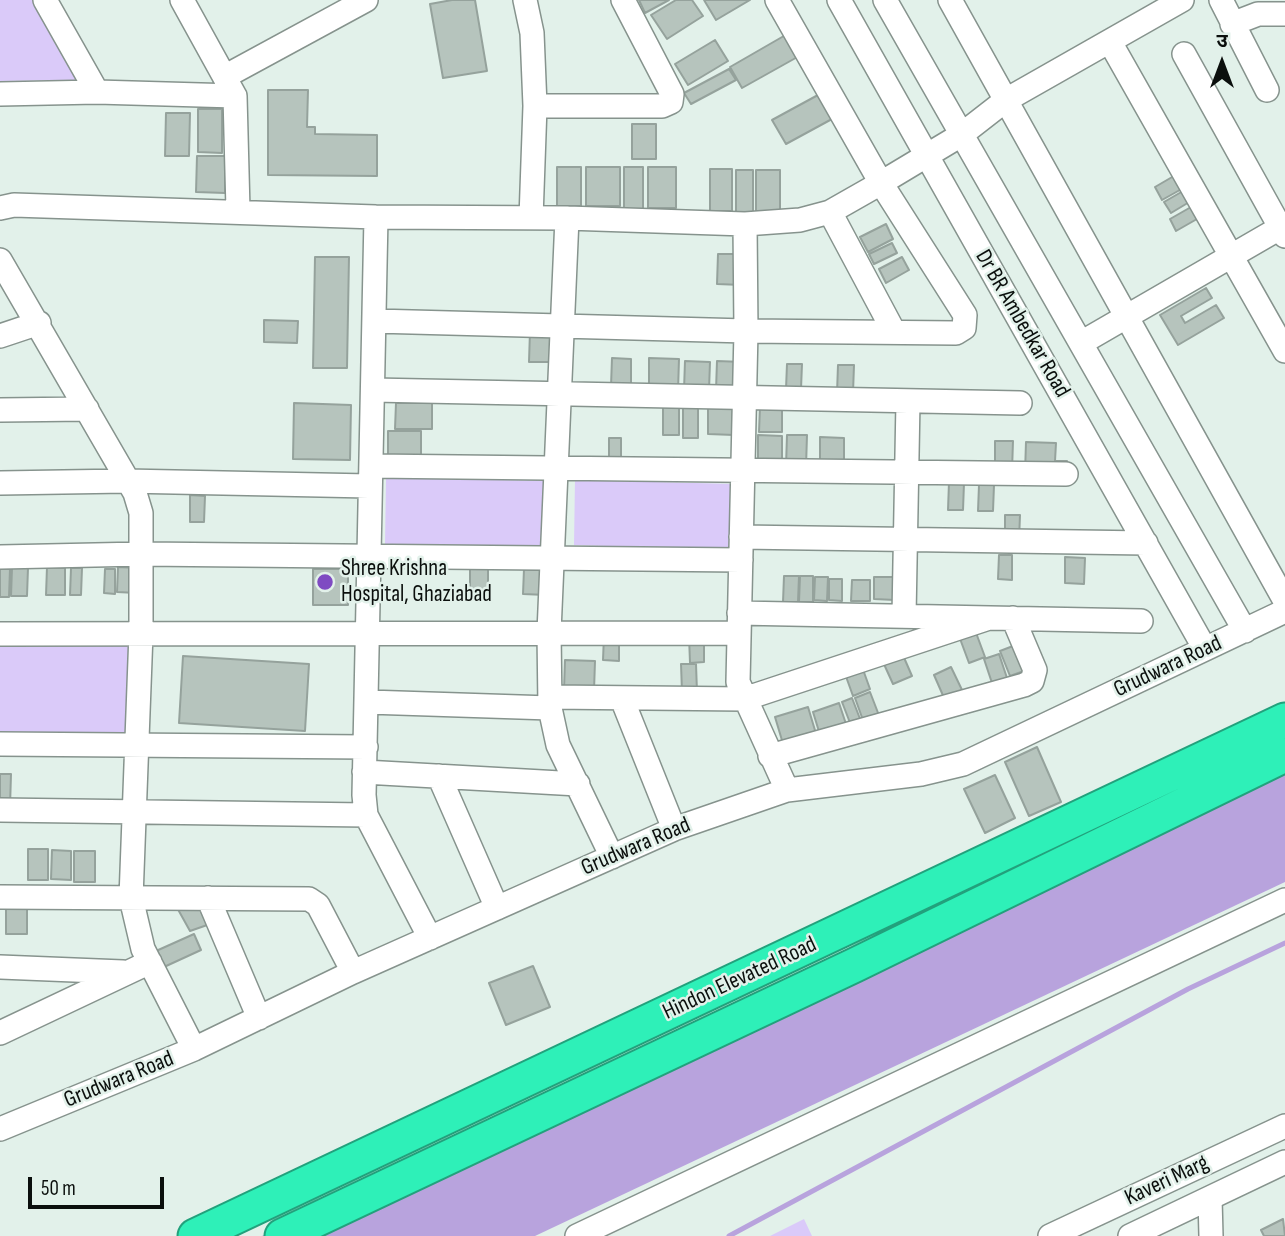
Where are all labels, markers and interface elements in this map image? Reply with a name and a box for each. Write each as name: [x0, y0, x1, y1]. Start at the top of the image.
north arrow: [1187, 28, 1257, 98]
text: उ: [1216, 30, 1228, 53]
street label: Dr BR Ambedkar Road: [969, 245, 1075, 403]
place label: Shree Krishna Hospital, Ghaziabad: [341, 555, 492, 609]
marker: Shree Krishna Hospital, Ghaziabad: [315, 572, 335, 592]
street label: Grudwara Road: [1110, 630, 1226, 704]
street label: Grudwara Road: [577, 812, 695, 882]
street label: Hindon Elevated Road: [659, 931, 821, 1027]
street label: Grudwara Road: [60, 1046, 178, 1114]
street label: Kaveri Marg: [1121, 1150, 1213, 1212]
scale bar: [32, 1162, 168, 1206]
text: 50 m: [41, 1176, 76, 1201]

